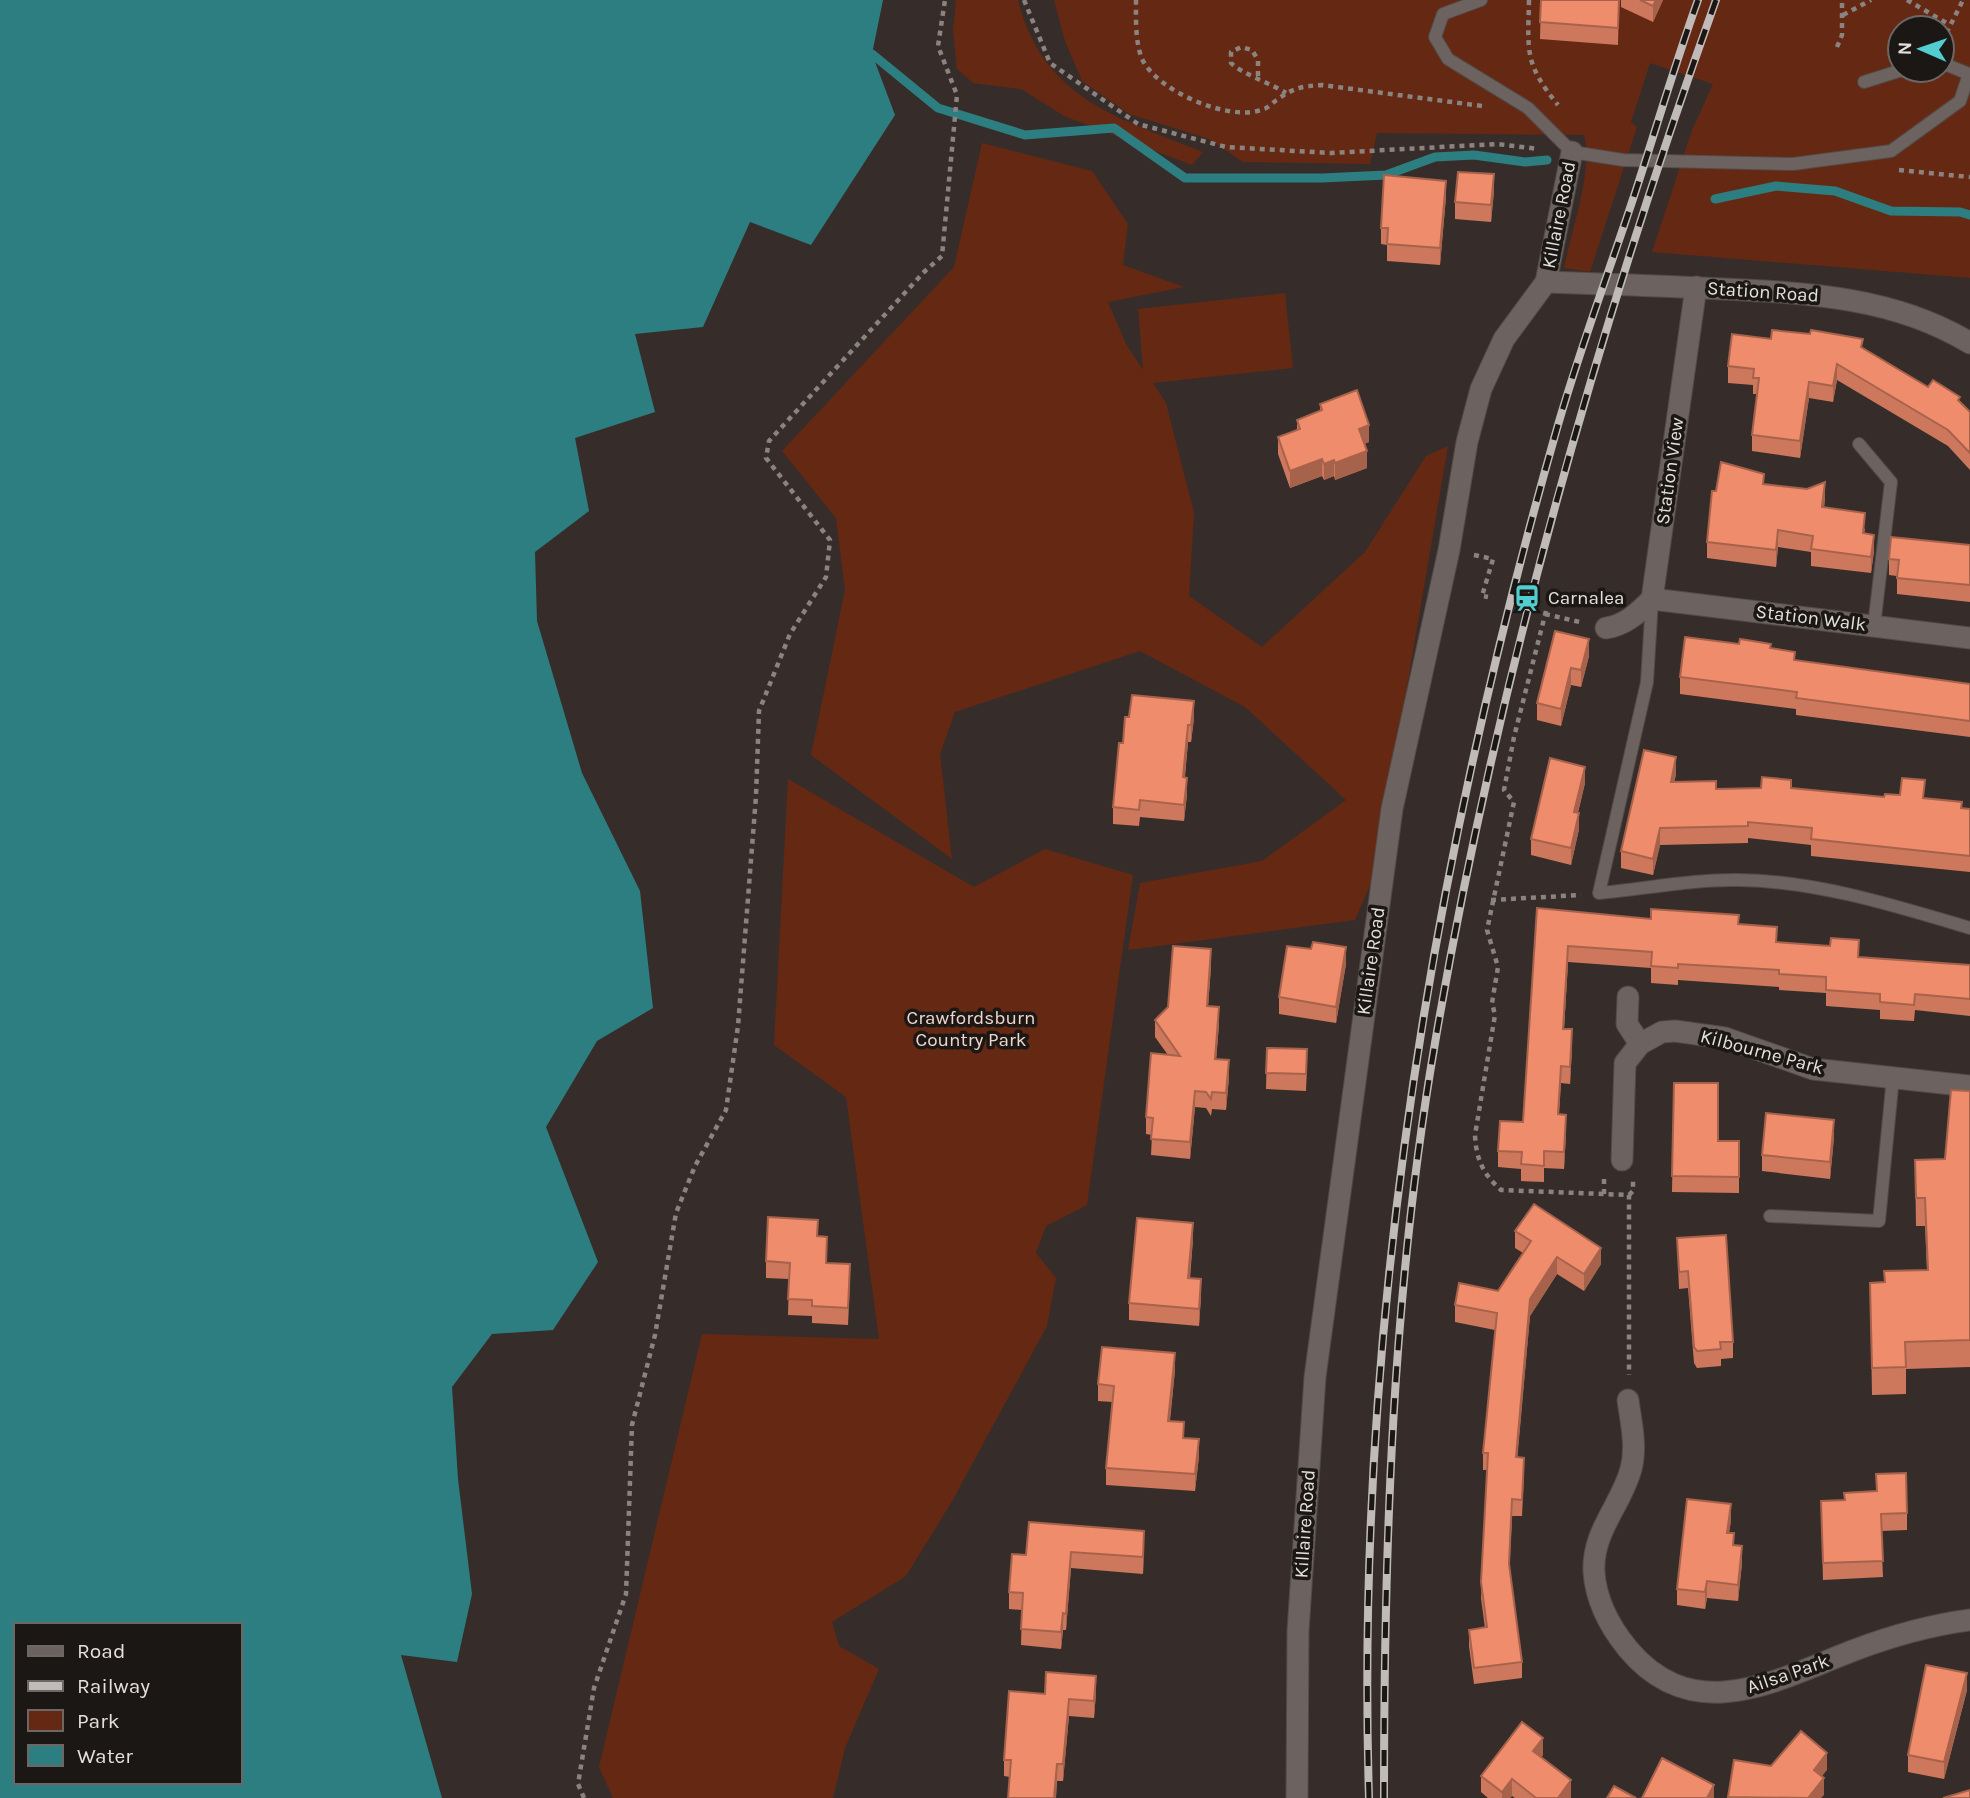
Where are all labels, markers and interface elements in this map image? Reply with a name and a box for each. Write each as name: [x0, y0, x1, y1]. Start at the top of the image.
north arrow: [1886, 14, 1956, 84]
text: N: [1894, 41, 1916, 56]
street label: Killaire Road: [1538, 159, 1580, 271]
street label: Station Road: [1706, 277, 1820, 307]
street label: Station View: [1652, 416, 1688, 526]
station icon: Carnalea: [1512, 583, 1542, 613]
place label: Carnalea: [1548, 587, 1624, 609]
street label: Station Walk: [1755, 600, 1868, 636]
street label: Killaire Road: [1353, 906, 1389, 1016]
park label: Crawfordsburn Country Park: [907, 1007, 1035, 1051]
street label: Kilbourne Park: [1698, 1025, 1826, 1079]
street label: Killaire Road: [1290, 1469, 1320, 1579]
legend: [14, 1623, 242, 1784]
text: Road: [77, 1639, 125, 1663]
street label: Ailsa Park: [1744, 1650, 1832, 1698]
text: Railway: [77, 1674, 150, 1698]
text: Park: [77, 1709, 120, 1733]
text: Water: [77, 1744, 133, 1768]

